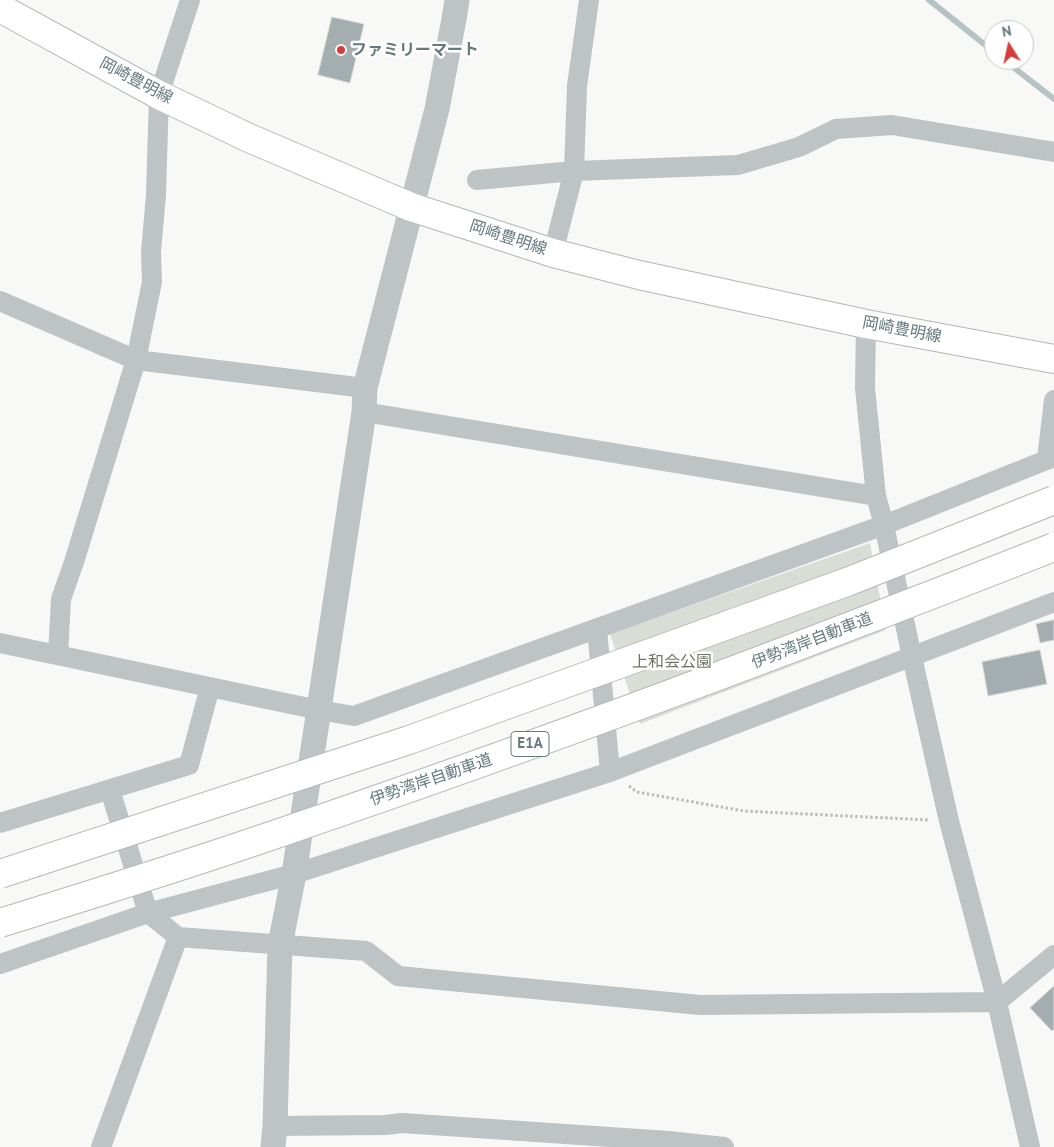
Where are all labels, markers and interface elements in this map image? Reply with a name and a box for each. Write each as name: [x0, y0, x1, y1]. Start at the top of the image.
north arrow: [984, 20, 1034, 70]
text: N: [1000, 22, 1013, 41]
place label: ファミリーマート: [351, 40, 479, 60]
marker: ファミリーマート: [335, 44, 347, 56]
street label: 岡崎豊明線: [96, 54, 176, 108]
street label: 岡崎豊明線: [467, 217, 549, 259]
street label: 岡崎豊明線: [861, 313, 943, 347]
street label: 伊勢湾岸自動車道: [749, 609, 875, 673]
park label: 上和会公園: [632, 652, 712, 672]
road number: E1A: [511, 732, 549, 756]
street label: 伊勢湾岸自動車道: [367, 750, 495, 810]

